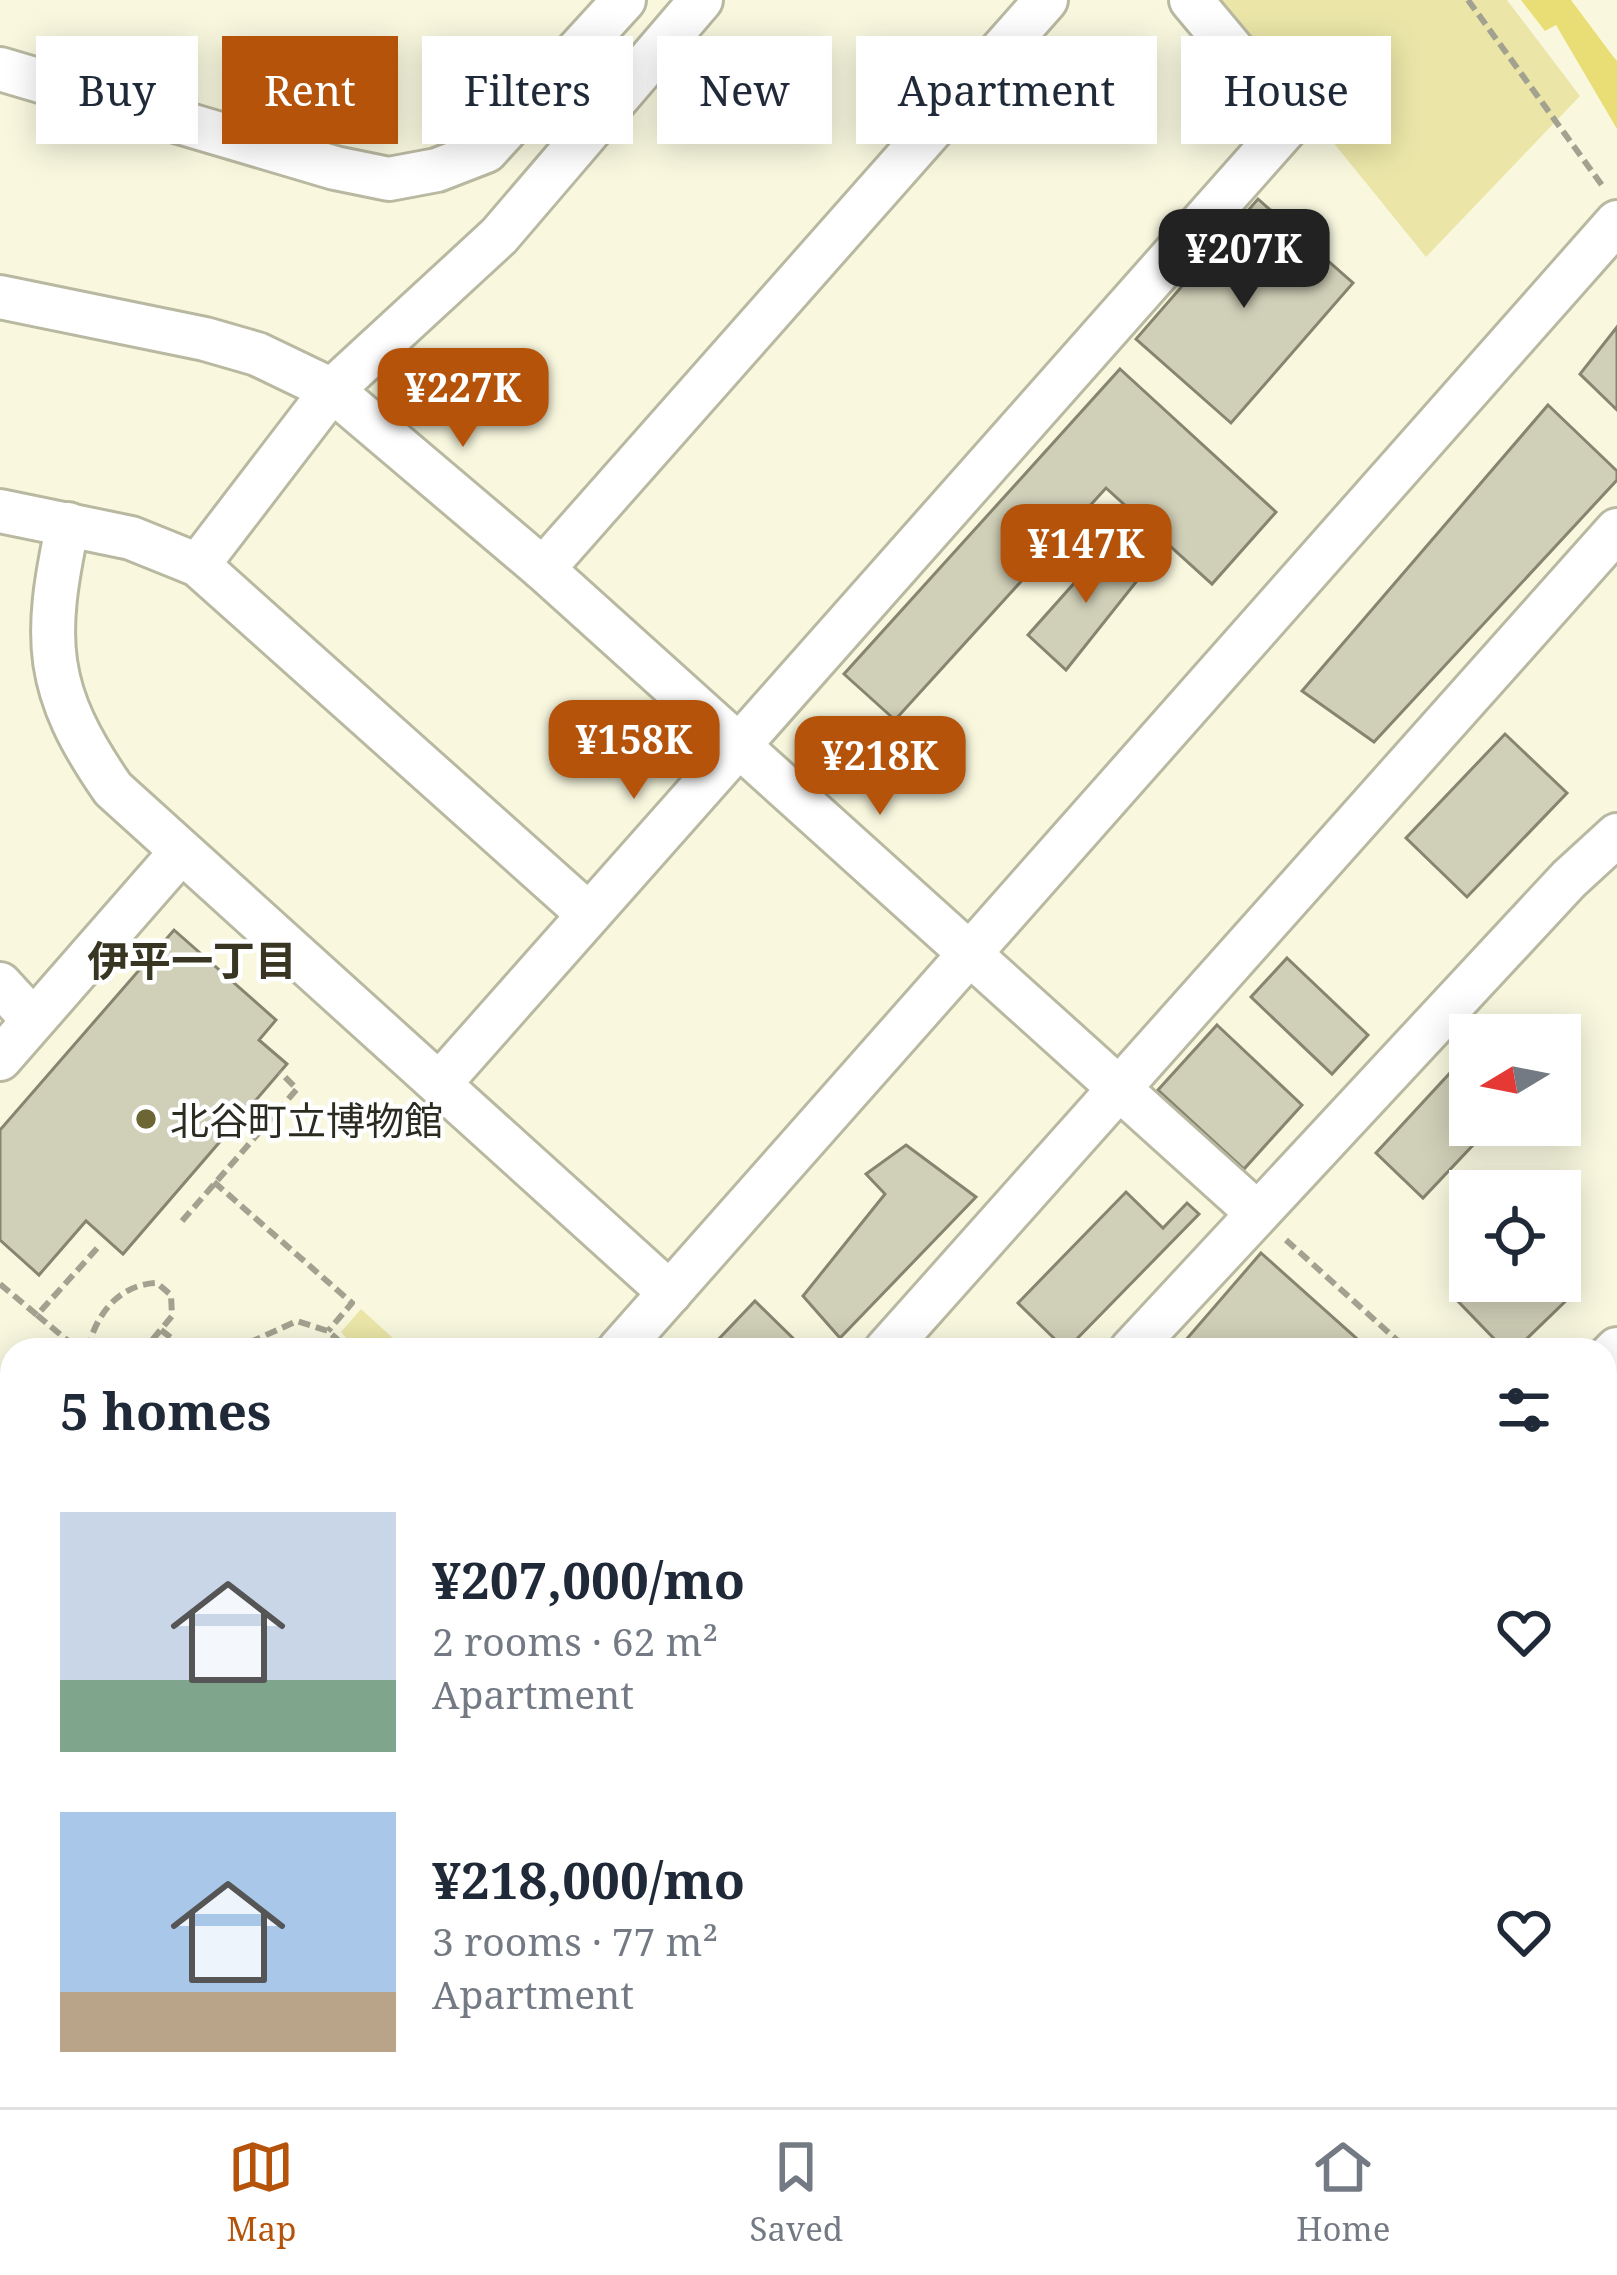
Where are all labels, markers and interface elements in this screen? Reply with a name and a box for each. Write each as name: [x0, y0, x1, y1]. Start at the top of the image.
chip: Buy: [36, 36, 198, 144]
chip: Rent: [222, 36, 398, 144]
chip: Filters: [422, 36, 633, 144]
chip: New: [657, 36, 832, 144]
chip: Apartment: [856, 36, 1157, 144]
chip: House: [1181, 36, 1391, 144]
pin: ¥207K: [1160, 209, 1328, 311]
text: ¥207K: [1186, 221, 1302, 274]
pin: ¥227K: [379, 348, 547, 450]
text: ¥227K: [405, 360, 521, 413]
pin: ¥147K: [1002, 504, 1170, 606]
text: ¥147K: [1028, 516, 1144, 569]
pin: ¥158K: [550, 700, 718, 802]
text: ¥158K: [576, 712, 692, 765]
pin: ¥218K: [796, 716, 964, 818]
text: ¥218K: [822, 728, 938, 781]
district label: 伊平一丁目: [87, 931, 297, 988]
north arrow: [1449, 1014, 1581, 1146]
map controls: [1449, 1014, 1581, 1302]
place label: 北谷町立博物館: [170, 1093, 443, 1146]
marker: 北谷町立博物館: [133, 1106, 159, 1132]
button: locate: [1449, 1170, 1581, 1302]
text: 5 homes: [60, 1375, 271, 1445]
icon: filters: [1491, 1377, 1557, 1443]
text: ¥207,000/mo: [432, 1544, 745, 1614]
icon: home: [156, 1560, 300, 1704]
icon: heart: [1491, 1599, 1557, 1665]
text: 2 rooms · 62 m²: [432, 1614, 718, 1667]
text: Apartment: [432, 1667, 634, 1720]
text: ¥218,000/mo: [432, 1844, 745, 1914]
icon: home: [156, 1860, 300, 2004]
icon: heart: [1491, 1899, 1557, 1965]
text: 3 rooms · 77 m²: [432, 1914, 718, 1967]
text: Apartment: [432, 1967, 634, 2020]
tab: Map: [227, 2134, 296, 2251]
tab: Saved: [750, 2134, 843, 2251]
tab: Home: [1296, 2134, 1390, 2251]

